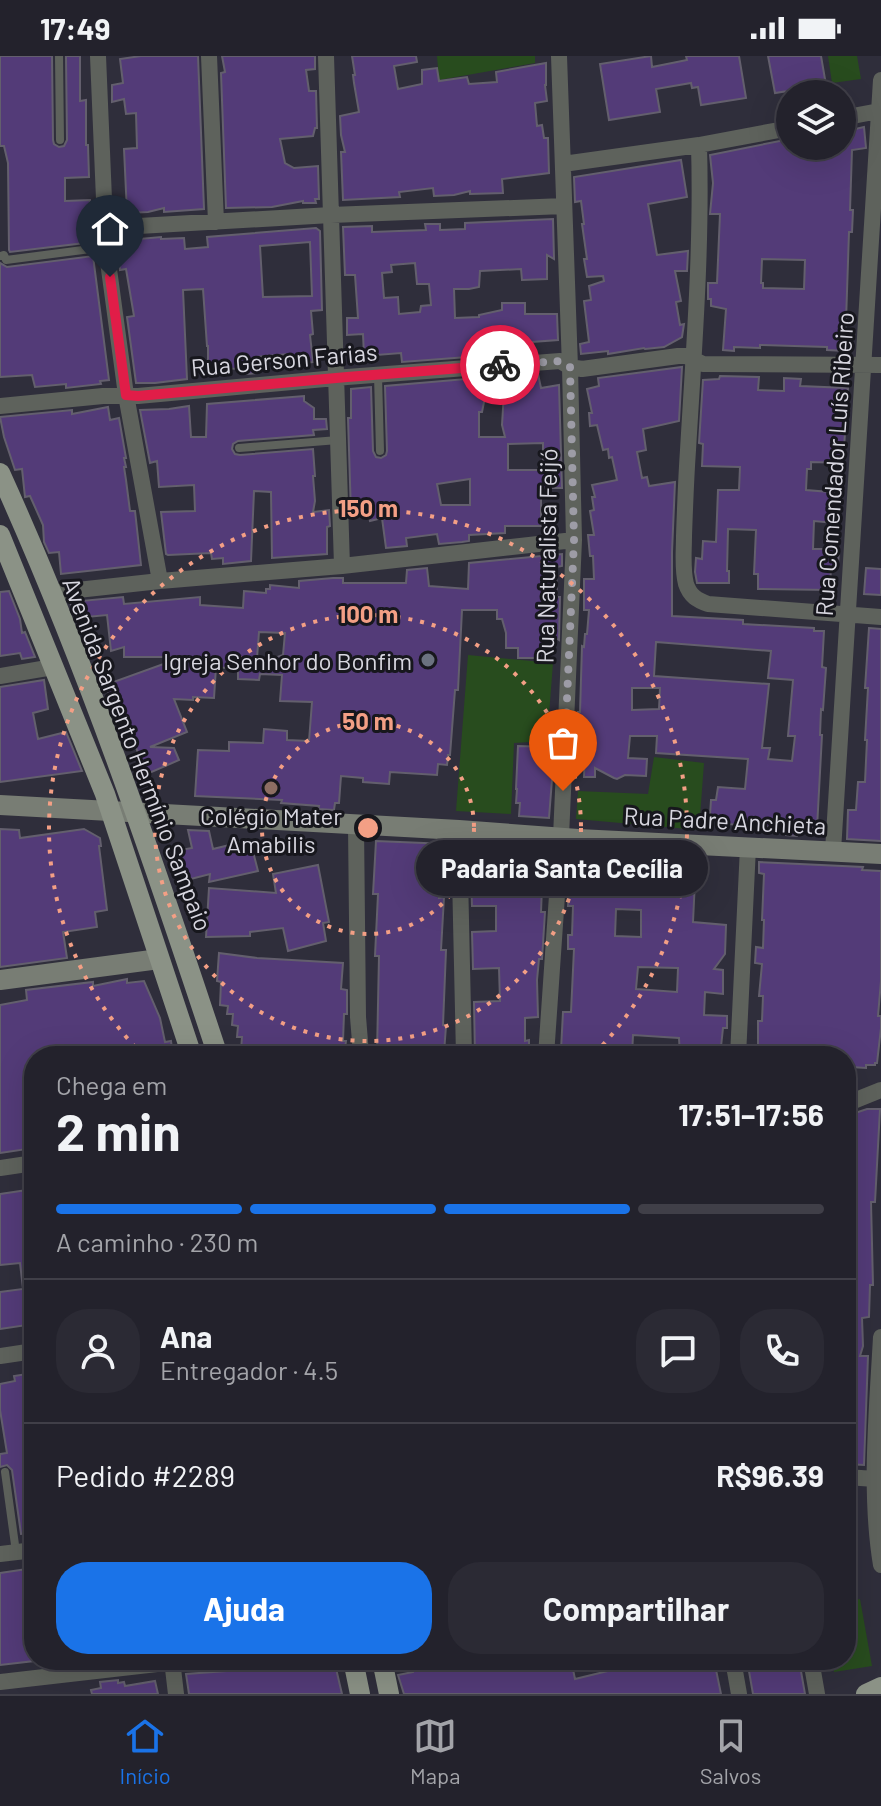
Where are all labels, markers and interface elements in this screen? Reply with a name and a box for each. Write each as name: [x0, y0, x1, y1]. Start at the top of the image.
text: 17:49: [40, 10, 111, 46]
map controls: [776, 80, 856, 160]
button: layers: [776, 80, 856, 160]
pin: [76, 195, 144, 277]
icon: home: [88, 207, 132, 251]
street label: Rua Comendador Luís Ribeiro: [809, 311, 859, 617]
courier: [460, 325, 540, 405]
street label: Rua Gerson Farias: [190, 336, 378, 382]
icon: bike: [478, 343, 522, 387]
street label: Rua Naturalista Feijó: [530, 448, 562, 664]
text: 150 m: [338, 493, 398, 522]
street label: Avenida Sargento Hermínio Sampaio: [57, 573, 219, 935]
text: 100 m: [338, 599, 398, 628]
place label: Igreja Senhor do Bonfim: [163, 646, 412, 675]
marker: Igreja Senhor do Bonfim: [419, 651, 437, 669]
text: 50 m: [342, 706, 394, 735]
pin: [529, 709, 597, 791]
icon: bag: [541, 721, 585, 765]
marker: Colégio Mater Amabilis: [262, 779, 280, 797]
street label: Rua Padre Anchieta: [623, 800, 827, 840]
place label: Colégio Mater Amabilis: [200, 801, 342, 858]
centre of rings: [354, 814, 382, 842]
callout: Padaria Santa Cecília: [417, 839, 709, 895]
text: Padaria Santa Cecília: [441, 852, 683, 883]
text: Chega em: [56, 1069, 167, 1100]
text: 17:51–17:56: [678, 1096, 824, 1132]
text: 2 min: [56, 1099, 181, 1161]
text: A caminho · 230 m: [56, 1226, 258, 1257]
button: person: [56, 1309, 140, 1393]
button: chat: [636, 1309, 720, 1393]
button: phone: [740, 1309, 824, 1393]
text: Ana: [160, 1318, 212, 1354]
text: Entregador · 4.5: [160, 1354, 338, 1385]
text: Pedido #2289: [56, 1457, 235, 1493]
text: R$96.39: [716, 1457, 824, 1493]
button: Ajuda: [56, 1562, 432, 1654]
button: Compartilhar: [448, 1562, 824, 1654]
tab: Início: [120, 1714, 171, 1788]
tab: Mapa: [410, 1714, 460, 1788]
tab: Salvos: [700, 1714, 761, 1788]

